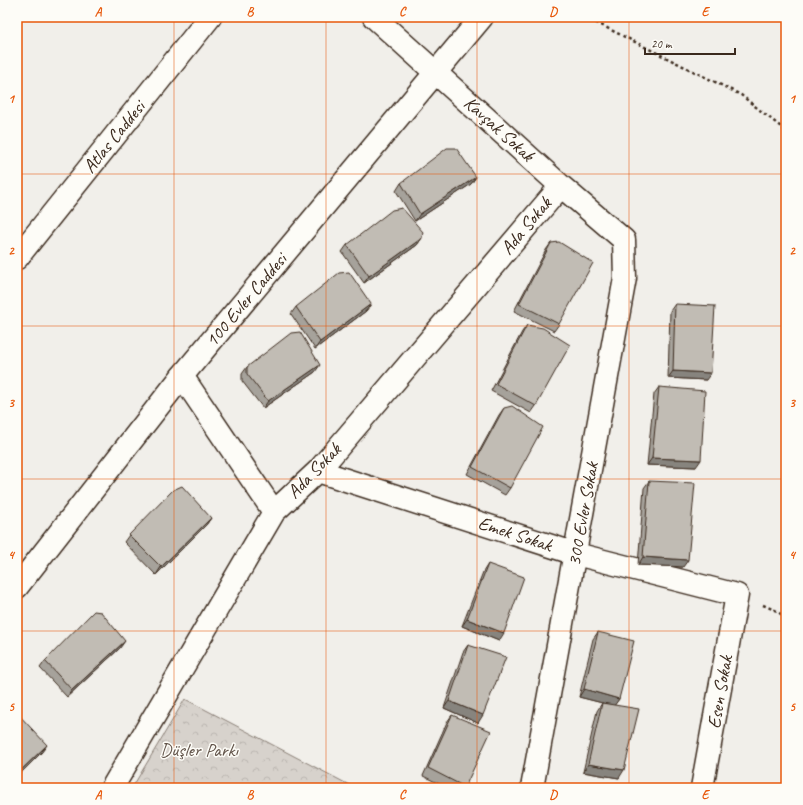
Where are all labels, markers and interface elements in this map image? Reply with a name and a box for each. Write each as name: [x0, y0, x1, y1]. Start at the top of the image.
text: A: [95, 4, 103, 20]
text: B: [247, 4, 255, 20]
text: C: [399, 4, 407, 20]
text: D: [549, 4, 558, 20]
text: E: [702, 4, 711, 20]
scale bar: [645, 30, 735, 56]
text: 20 m: [651, 36, 673, 52]
text: 1: [8, 91, 16, 107]
street label: Kavşak Sokak: [459, 91, 541, 168]
text: 1: [789, 91, 797, 107]
street label: Atlas Caddesi: [78, 94, 152, 178]
street label: Ada Sokak: [495, 191, 558, 260]
text: 2: [8, 243, 15, 259]
text: 2: [789, 243, 796, 259]
street label: 100 Evler Caddesi: [200, 246, 294, 352]
text: 3: [8, 395, 15, 411]
text: 3: [789, 395, 796, 411]
street label: Ada Sokak: [282, 437, 348, 504]
street label: 300 Evler Sokak: [562, 459, 604, 568]
street label: Emek Sokak: [475, 511, 557, 558]
text: 4: [8, 547, 16, 563]
text: 4: [789, 547, 797, 563]
street label: Esen Sokak: [702, 652, 739, 730]
text: 5: [8, 699, 15, 715]
text: 5: [789, 699, 796, 715]
park label: Düşler Parkı: [160, 738, 240, 762]
text: A: [95, 787, 103, 803]
text: B: [247, 787, 255, 803]
text: C: [399, 787, 407, 803]
text: D: [549, 787, 558, 803]
text: E: [702, 787, 711, 803]

